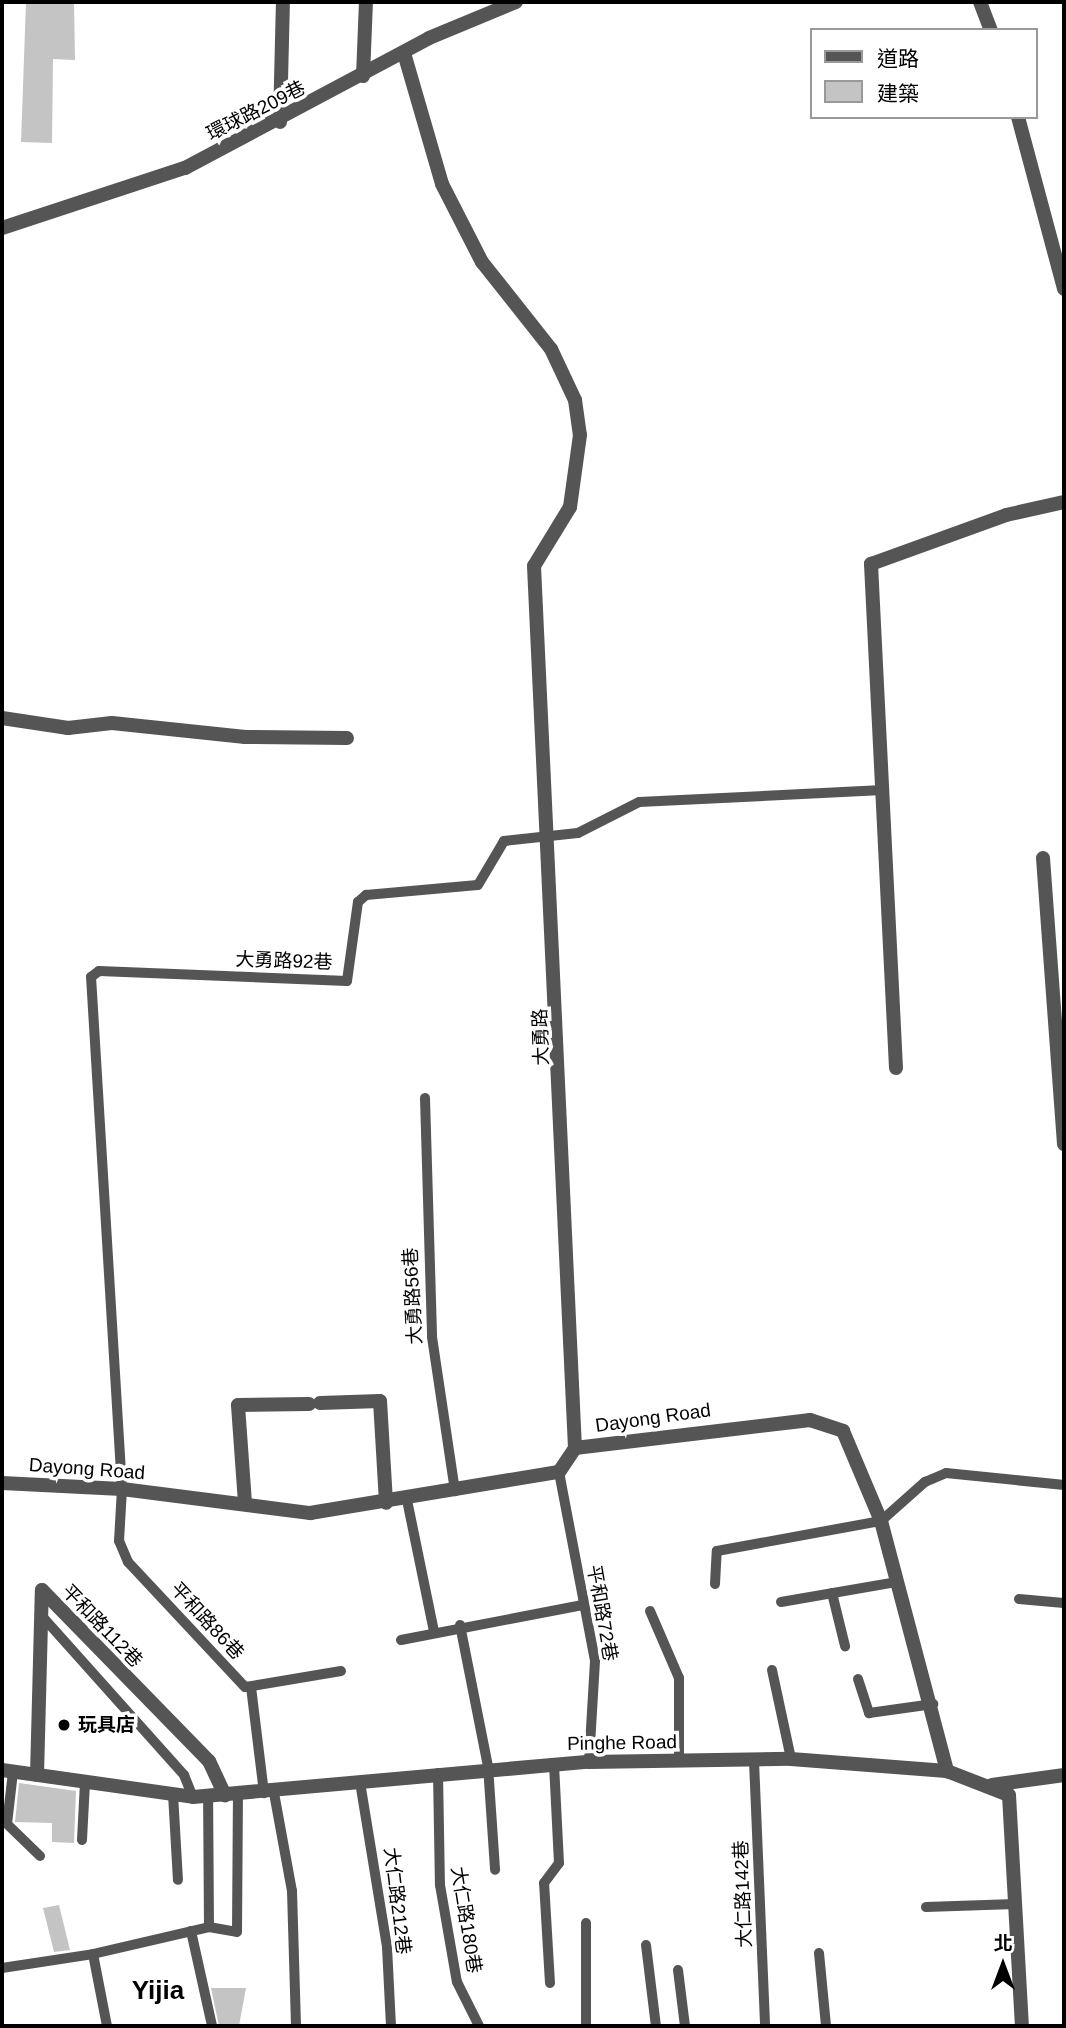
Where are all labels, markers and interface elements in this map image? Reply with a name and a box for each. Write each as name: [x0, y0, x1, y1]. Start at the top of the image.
legend: [810, 28, 1038, 119]
text: 道路: [877, 47, 919, 70]
street label: 環球路209巷: [203, 76, 309, 146]
text: 建築: [877, 82, 919, 105]
street label: 大勇路92巷: [235, 948, 333, 974]
street label: 大勇路: [529, 1008, 553, 1066]
street label: 大勇路56巷: [399, 1247, 427, 1345]
street label: Dayong Road: [594, 1399, 712, 1437]
street label: Dayong Road: [28, 1454, 146, 1484]
street label: 平和路72巷: [582, 1563, 622, 1663]
street label: 平和路86巷: [166, 1578, 248, 1664]
street label: 平和路112巷: [57, 1580, 147, 1672]
place label: 玩具店: [78, 1714, 135, 1736]
marker: 玩具店: [56, 1717, 72, 1733]
street label: Pinghe Road: [567, 1731, 677, 1755]
street label: 大仁路142巷: [730, 1840, 756, 1948]
street label: 大仁路212巷: [379, 1846, 415, 1956]
street label: 大仁路180巷: [446, 1865, 486, 1975]
north arrow: [968, 1930, 1038, 2000]
text: 北: [993, 1933, 1013, 1954]
district label: Yijia: [132, 1975, 184, 2007]

